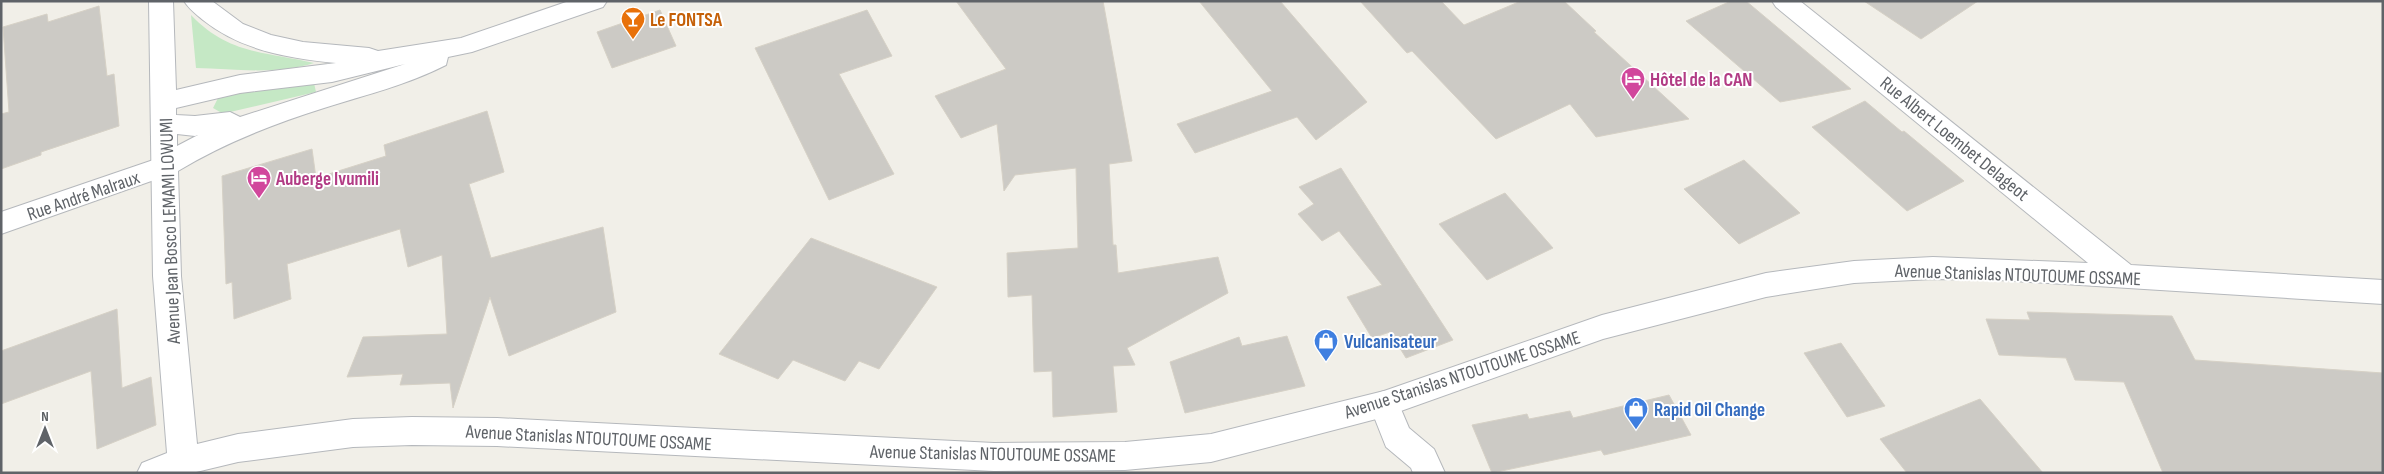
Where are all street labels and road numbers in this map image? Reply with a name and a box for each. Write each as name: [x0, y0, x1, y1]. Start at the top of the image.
street label: Rue Albert Loembet Delageot: [1875, 72, 2033, 206]
street label: Avenue Jean Bosco LEMAMI LOWUMI: [155, 117, 186, 345]
street label: Rue André Malraux: [24, 166, 143, 226]
street label: Avenue Stanislas NTOUTOUME OSSAME: [1893, 260, 2141, 291]
street label: Avenue Stanislas NTOUTOUME OSSAME: [1341, 326, 1583, 425]
street label: Avenue Stanislas NTOUTOUME OSSAME: [464, 421, 713, 456]
street label: Avenue Stanislas NTOUTOUME OSSAME: [869, 441, 1116, 468]

